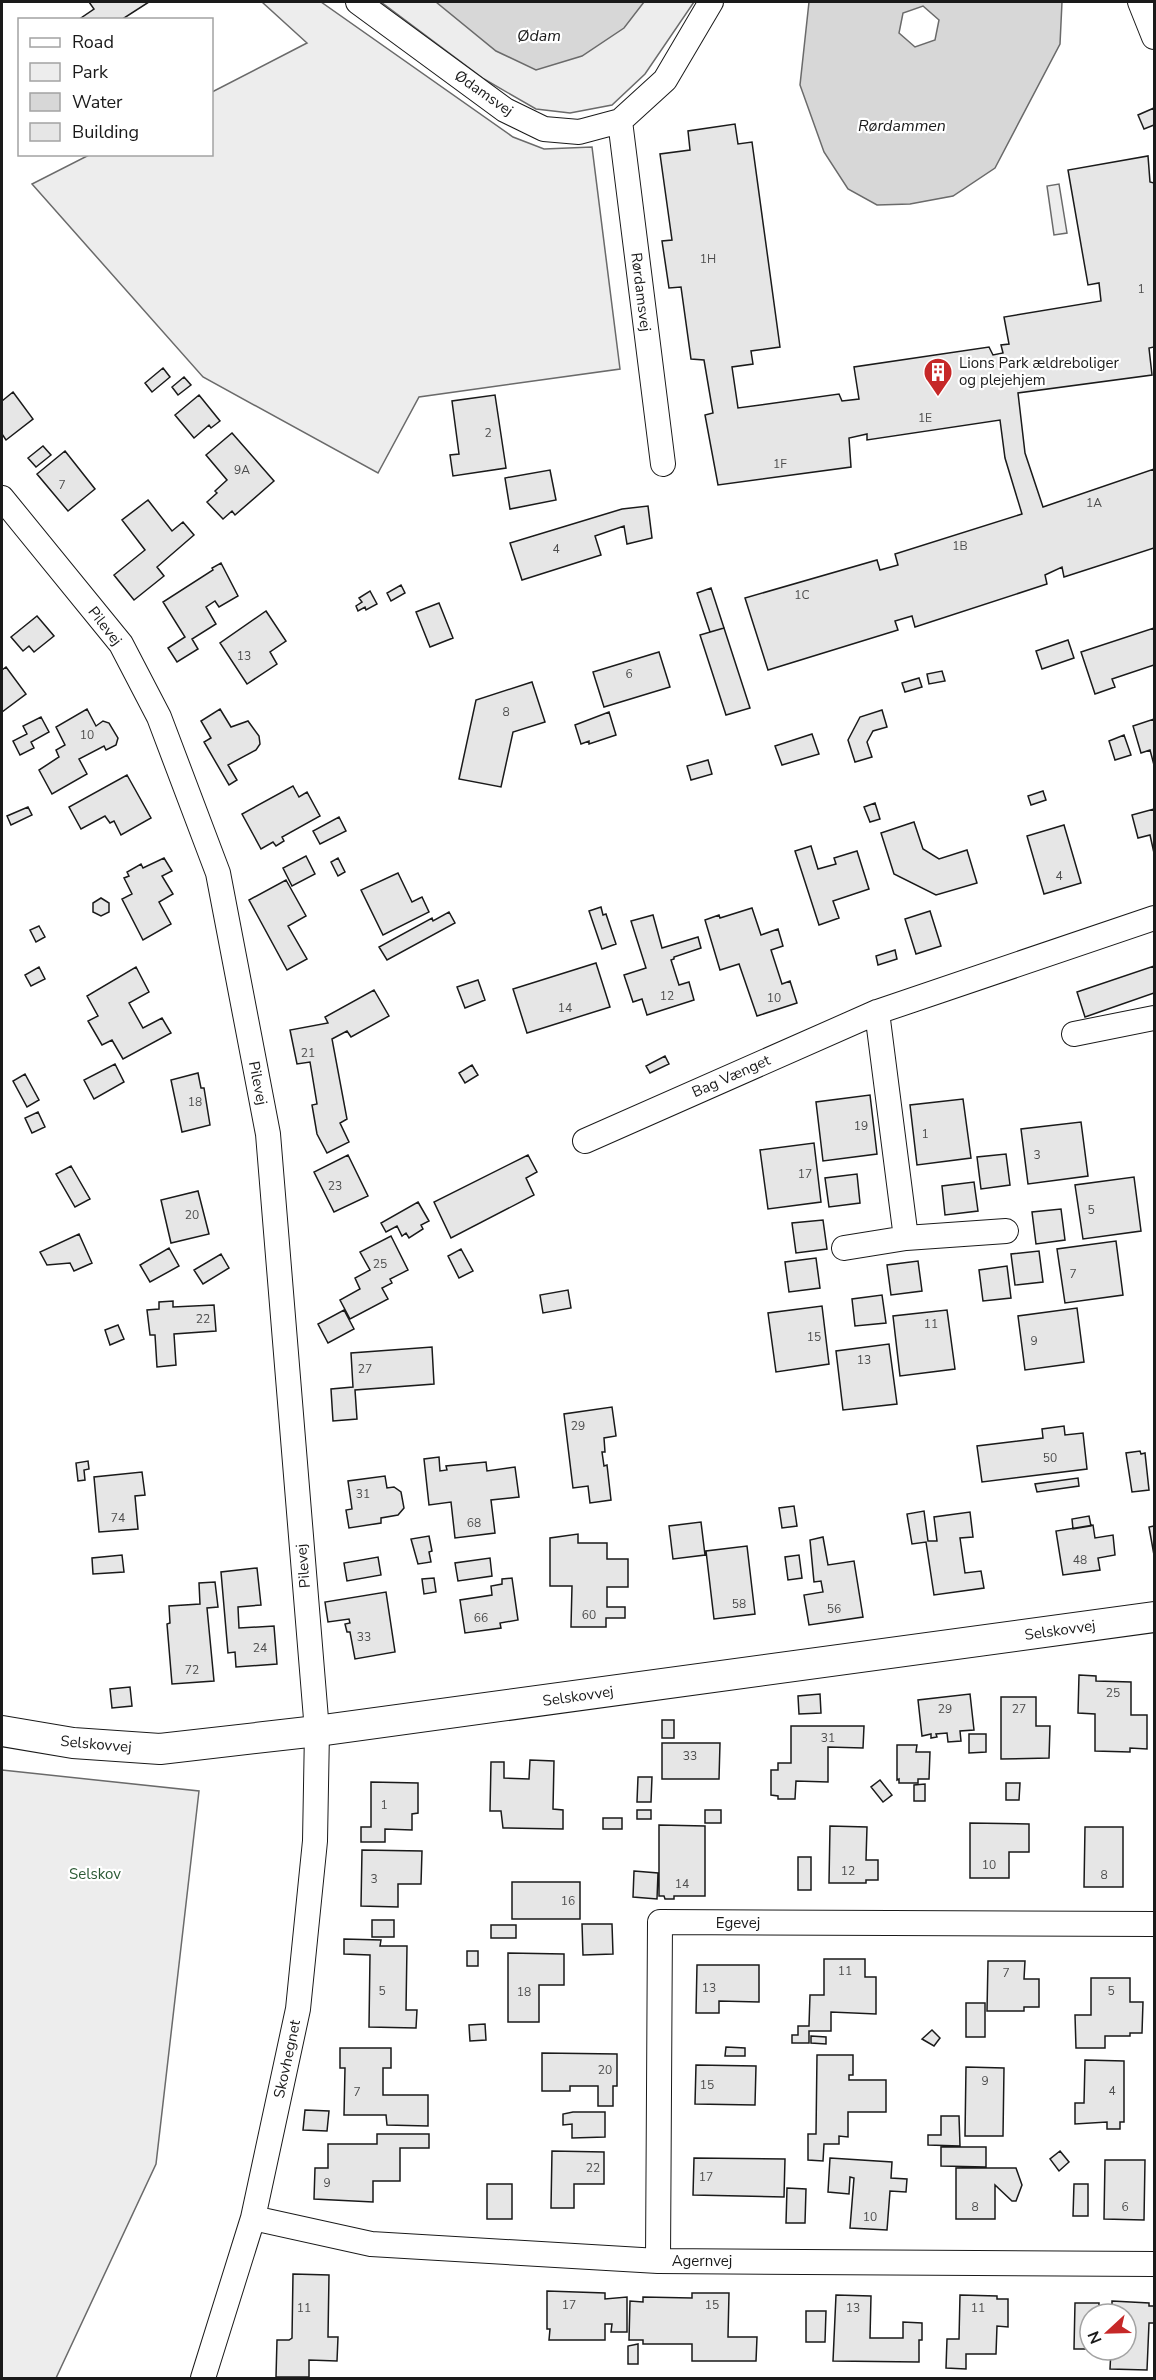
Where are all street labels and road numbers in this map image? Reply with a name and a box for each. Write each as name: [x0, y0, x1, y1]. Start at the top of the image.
street label: Ødamsvej: [451, 66, 517, 120]
street label: Rørdamsvej: [626, 251, 656, 333]
street label: Pilevej: [83, 602, 127, 650]
street label: Bag Vænget: [689, 1050, 774, 1102]
street label: Pilevej: [244, 1059, 272, 1107]
street label: Pilevej: [291, 1543, 315, 1589]
street label: Selskovvej: [1023, 1615, 1097, 1645]
street label: Selskovvej: [541, 1681, 615, 1711]
street label: Selskovvej: [60, 1731, 132, 1757]
street label: Egevej: [716, 1913, 760, 1933]
street label: Skovhegnet: [269, 2017, 305, 2100]
street label: Agernvej: [672, 2251, 732, 2271]

